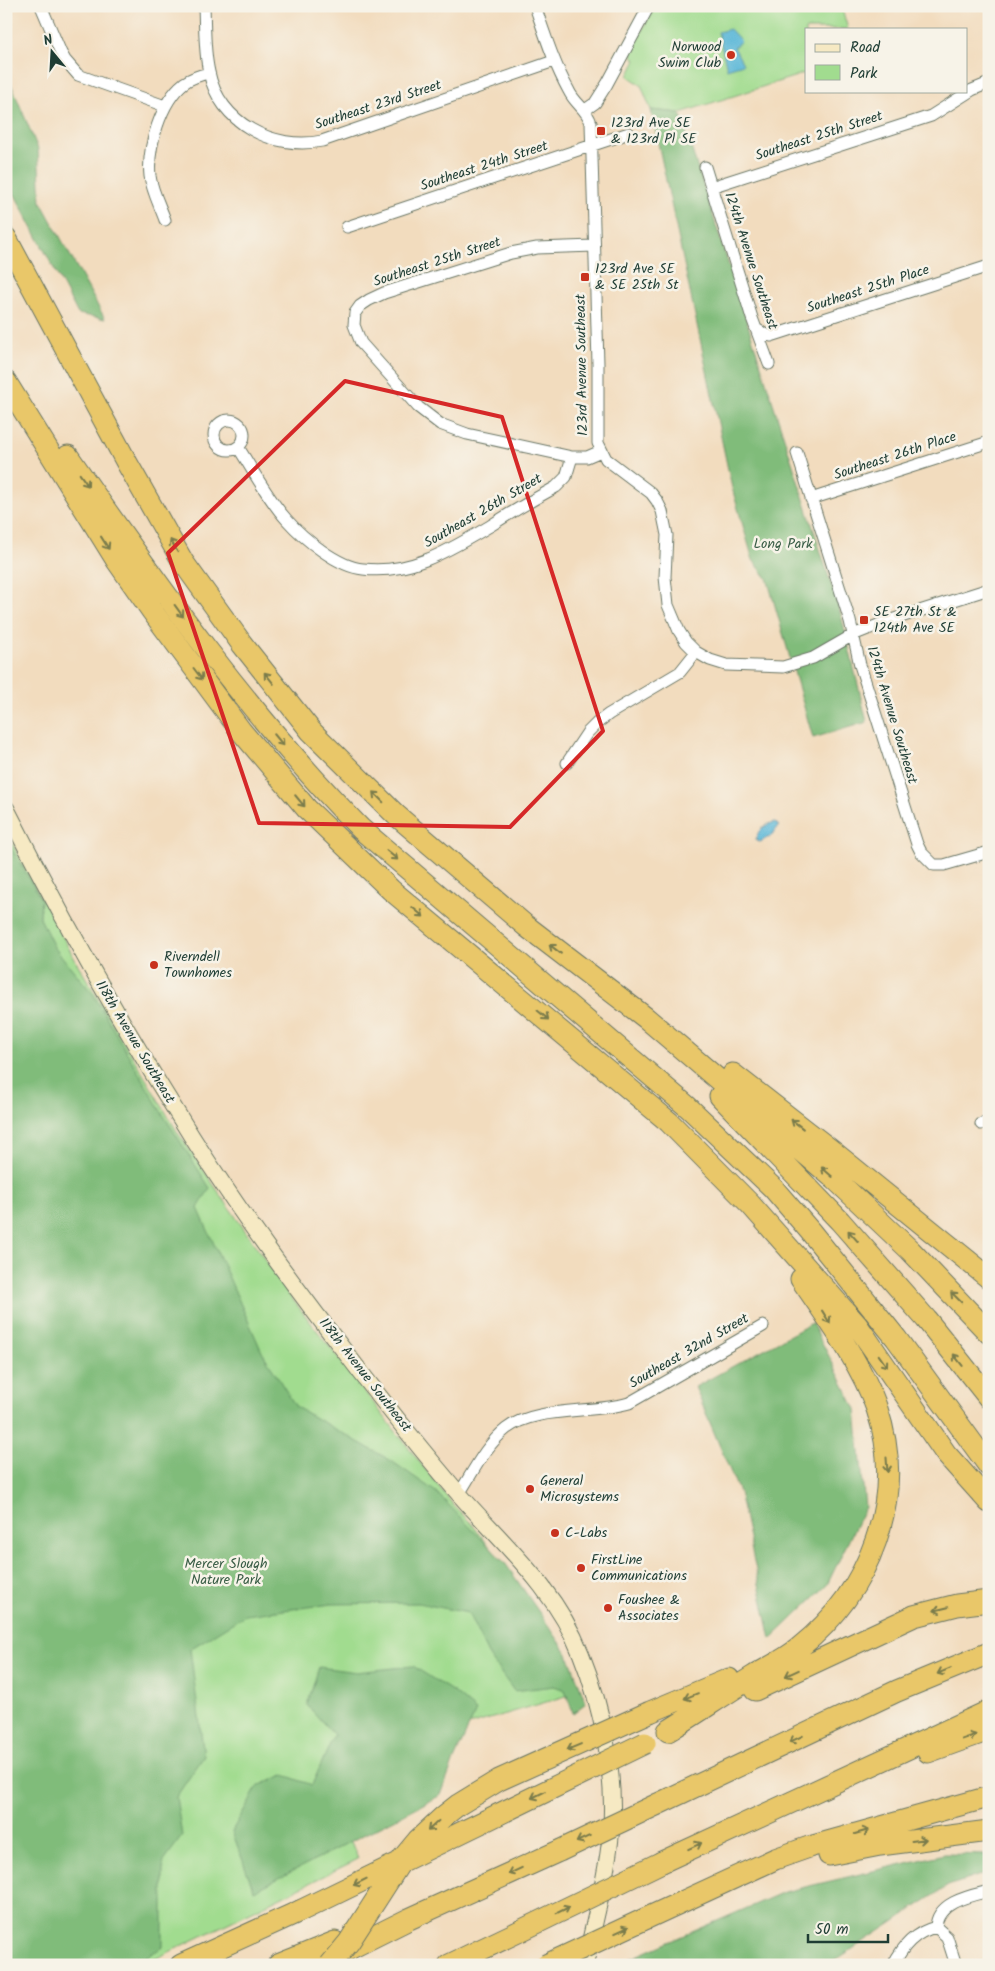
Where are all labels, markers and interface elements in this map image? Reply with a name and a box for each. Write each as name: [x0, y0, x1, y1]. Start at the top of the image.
north arrow: [28, 28, 78, 78]
legend: [805, 28, 968, 92]
text: N: [41, 29, 56, 52]
place label: Norwood Swim Club: [658, 36, 722, 74]
text: Road: [850, 36, 881, 60]
marker: Norwood Swim Club: [725, 49, 737, 61]
text: Park: [850, 62, 878, 86]
street label: Southeast 23rd Street: [312, 74, 445, 136]
street label: Southeast 25th Street: [752, 105, 886, 167]
place label: 123rd Ave SE & 123rd Pl SE: [611, 112, 697, 150]
marker: 123rd Ave SE & 123rd Pl SE: [595, 125, 607, 137]
street label: Southeast 24th Street: [417, 135, 551, 197]
street label: 124th Avenue Southeast: [718, 189, 784, 333]
street label: Southeast 25th Street: [370, 231, 504, 293]
place label: 123rd Ave SE & SE 25th St: [595, 258, 679, 296]
street label: Southeast 25th Place: [804, 259, 933, 319]
marker: 123rd Ave SE & SE 25th St: [579, 271, 591, 283]
street label: 123rd Avenue Southeast: [570, 293, 594, 436]
street label: Southeast 26th Place: [831, 426, 960, 486]
street label: Southeast 26th Street: [420, 468, 547, 554]
one-way arrow: [79, 473, 89, 487]
park label: Long Park: [753, 533, 813, 555]
one-way arrow: [101, 535, 111, 549]
one-way arrow: [168, 539, 178, 553]
place label: SE 27th St & 124th Ave SE: [874, 601, 957, 639]
one-way arrow: [174, 604, 184, 618]
marker: SE 27th St & 124th Ave SE: [858, 614, 870, 626]
street label: 124th Avenue Southeast: [861, 643, 924, 787]
one-way arrow: [193, 667, 203, 681]
one-way arrow: [263, 671, 274, 684]
one-way arrow: [273, 733, 285, 746]
one-way arrow: [372, 791, 385, 803]
one-way arrow: [294, 794, 305, 807]
one-way arrow: [386, 850, 399, 861]
one-way arrow: [411, 906, 424, 917]
one-way arrow: [548, 943, 561, 954]
place label: Riverndell Townhomes: [164, 946, 232, 984]
marker: Riverndell Townhomes: [148, 959, 160, 971]
street label: 118th Avenue Southeast: [89, 976, 181, 1108]
one-way arrow: [536, 1010, 549, 1021]
one-way arrow: [791, 1119, 804, 1130]
one-way arrow: [820, 1166, 833, 1177]
one-way arrow: [847, 1229, 859, 1242]
one-way arrow: [949, 1291, 962, 1303]
street label: Southeast 32nd Street: [625, 1307, 753, 1394]
one-way arrow: [822, 1310, 832, 1324]
street label: 118th Avenue Southeast: [313, 1313, 417, 1437]
one-way arrow: [953, 1353, 964, 1366]
one-way arrow: [878, 1354, 888, 1368]
one-way arrow: [882, 1457, 892, 1473]
place label: General Microsystems: [540, 1470, 619, 1508]
marker: General Microsystems: [524, 1483, 536, 1495]
place label: C-Labs: [565, 1522, 607, 1544]
marker: C-Labs: [549, 1527, 561, 1539]
place label: FirstLine Communications: [591, 1549, 687, 1587]
park label: Mercer Slough Nature Park: [185, 1553, 267, 1591]
marker: FirstLine Communications: [575, 1562, 587, 1574]
place label: Foushee & Associates: [618, 1589, 680, 1627]
marker: Foushee & Associates: [602, 1602, 614, 1614]
one-way arrow: [933, 1605, 949, 1614]
one-way arrow: [936, 1667, 951, 1676]
one-way arrow: [785, 1668, 800, 1678]
one-way arrow: [684, 1691, 699, 1701]
one-way arrow: [961, 1732, 976, 1741]
one-way arrow: [789, 1735, 804, 1744]
one-way arrow: [567, 1742, 582, 1752]
one-way arrow: [531, 1791, 546, 1801]
one-way arrow: [426, 1820, 439, 1832]
one-way arrow: [853, 1827, 869, 1837]
one-way arrow: [575, 1835, 590, 1845]
one-way arrow: [911, 1835, 927, 1845]
one-way arrow: [687, 1841, 702, 1851]
one-way arrow: [508, 1866, 523, 1876]
one-way arrow: [353, 1878, 368, 1887]
one-way arrow: [555, 1905, 570, 1914]
scale bar: [808, 1911, 888, 1943]
text: 50 m: [815, 1918, 849, 1942]
one-way arrow: [614, 1924, 629, 1934]

